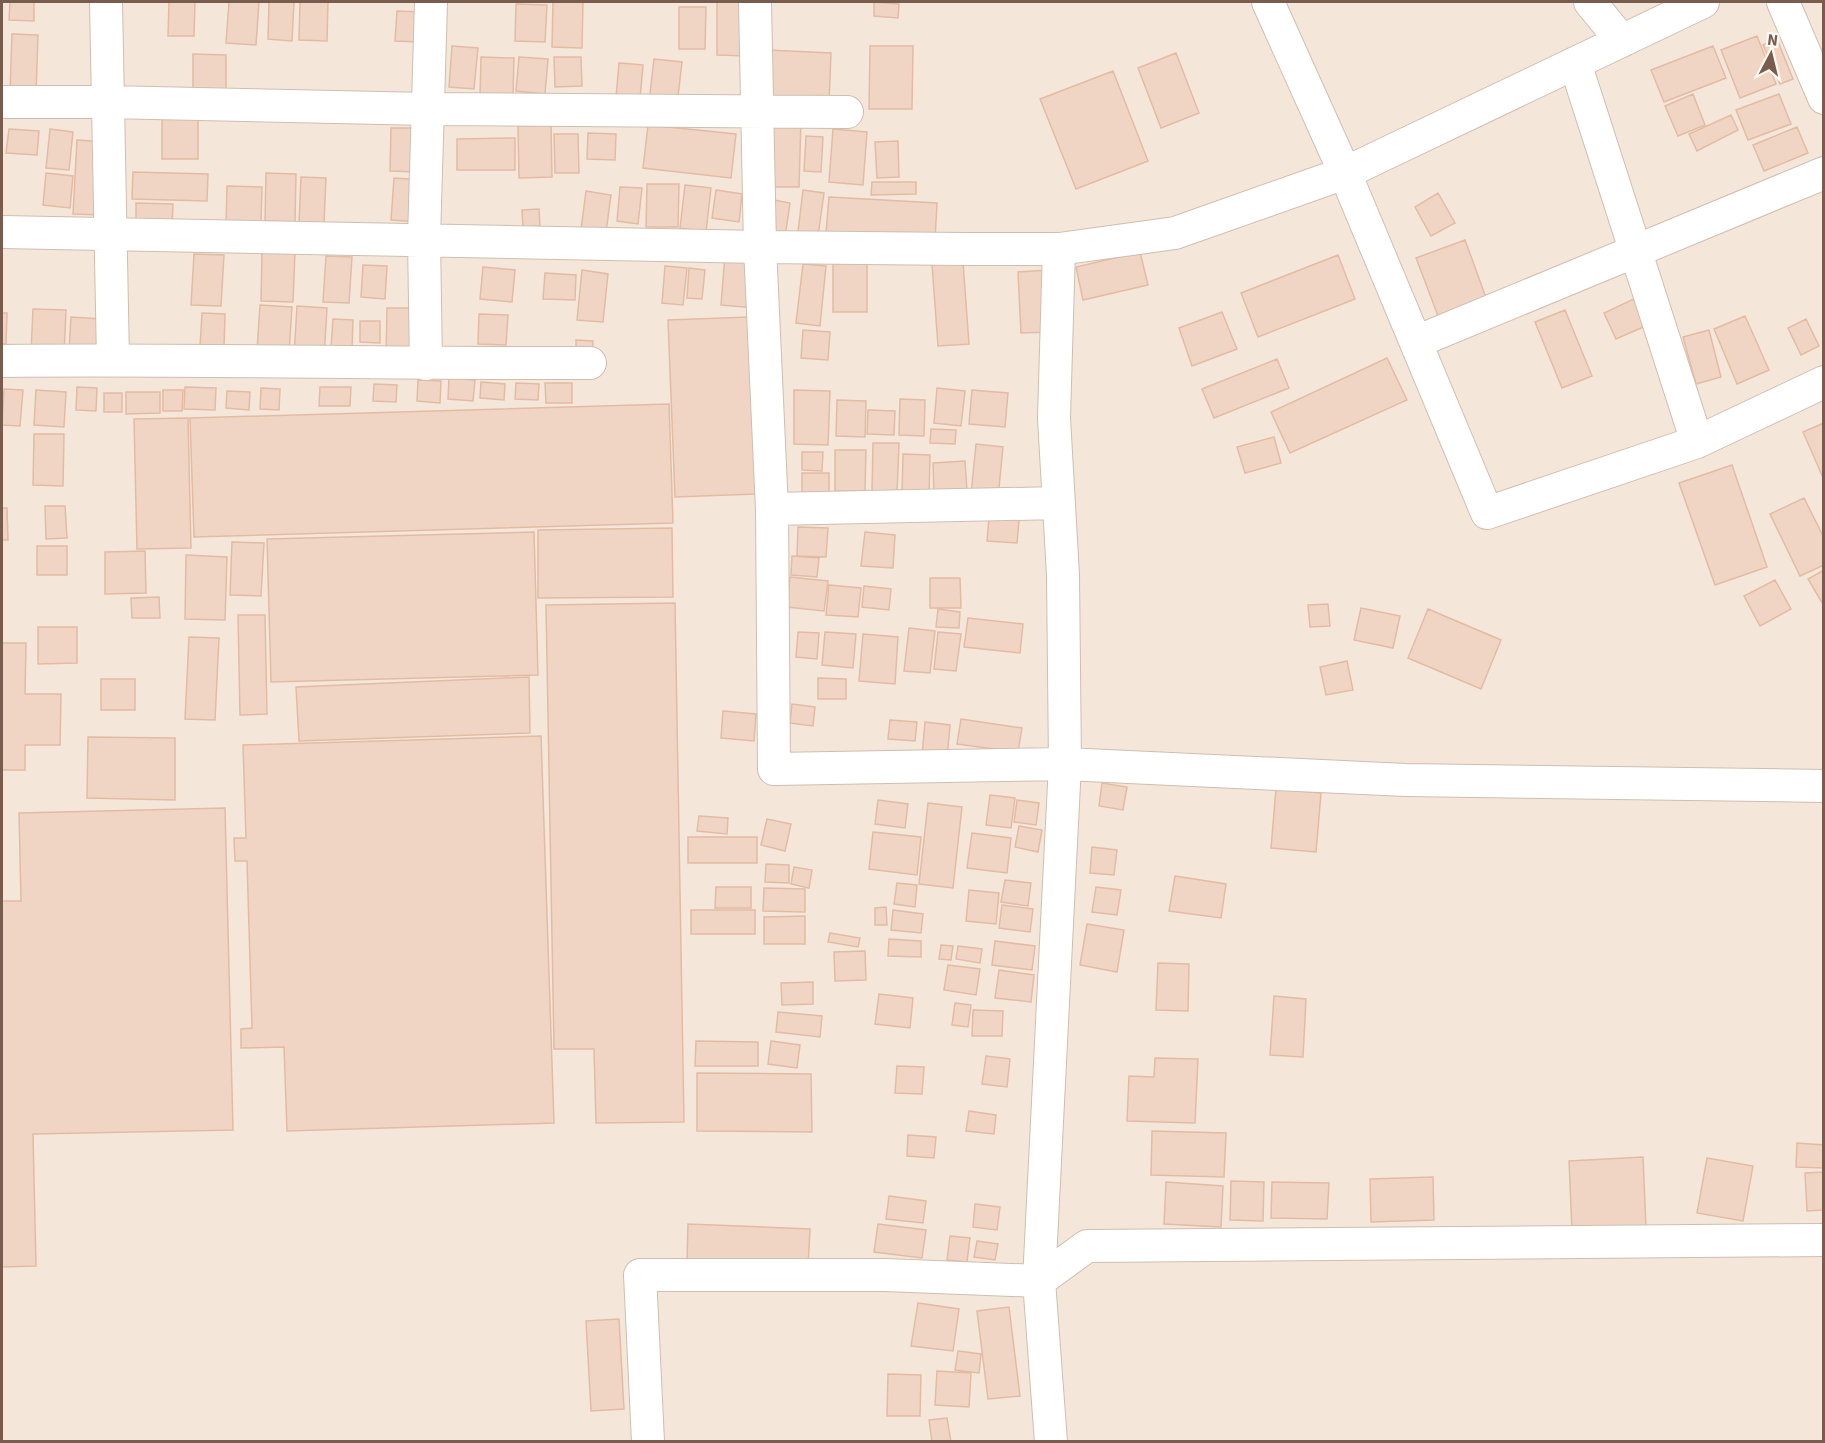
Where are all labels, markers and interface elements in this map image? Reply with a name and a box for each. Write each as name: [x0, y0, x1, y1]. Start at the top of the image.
north arrow: [1741, 24, 1801, 84]
text: N: [1766, 29, 1779, 52]

